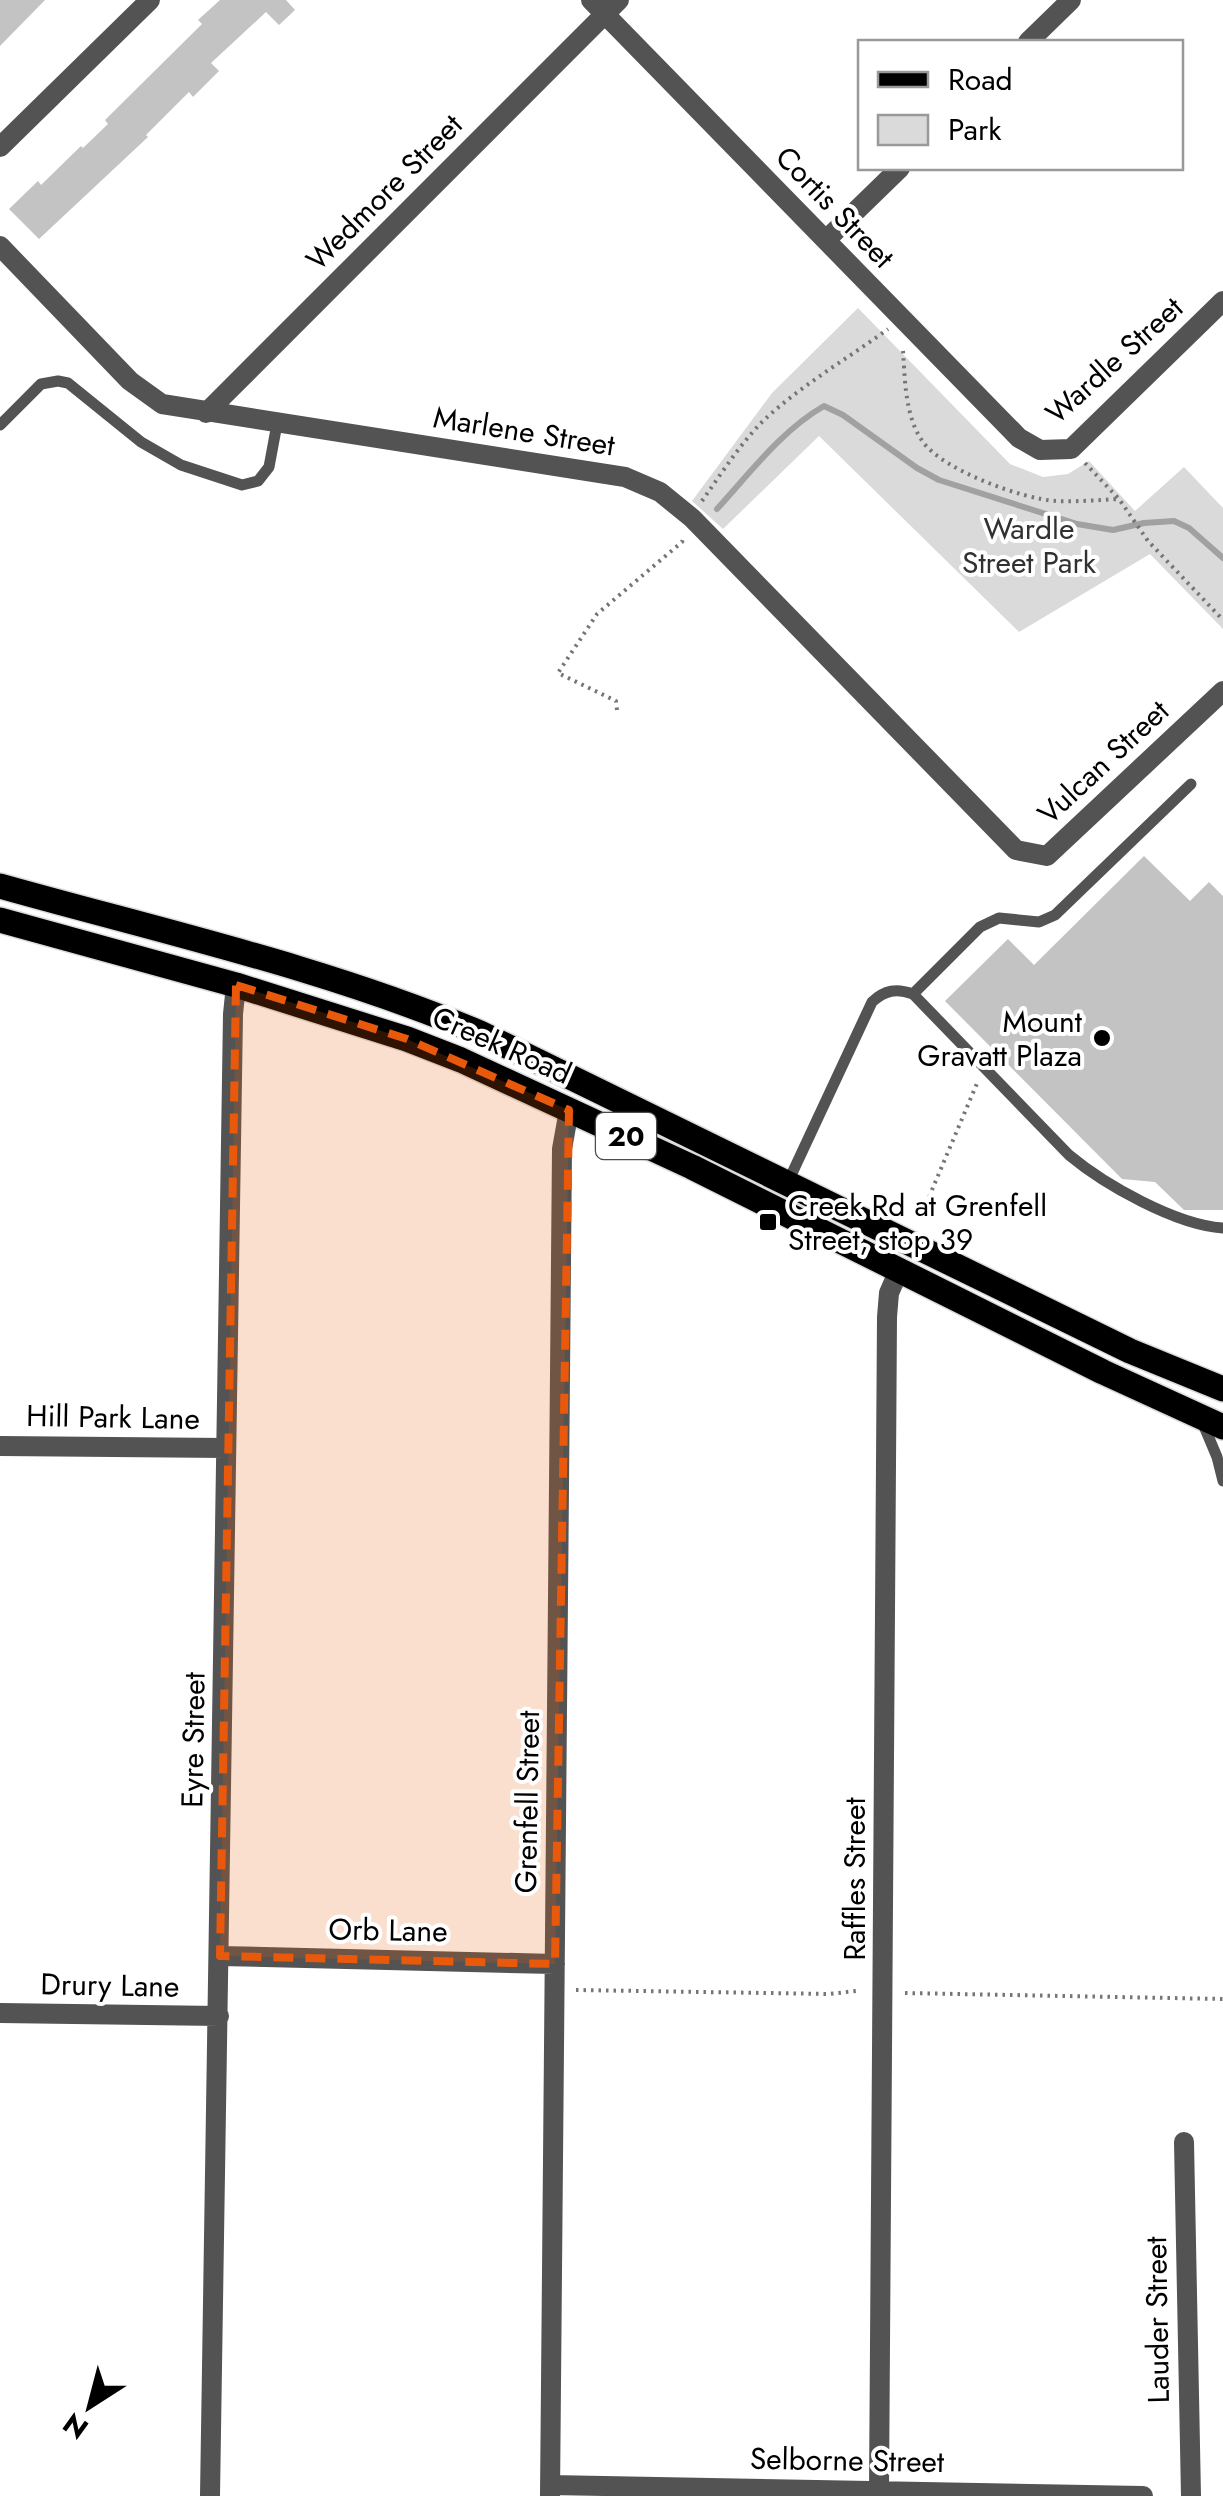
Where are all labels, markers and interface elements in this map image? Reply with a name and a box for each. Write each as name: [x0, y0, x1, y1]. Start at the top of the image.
legend: [858, 40, 1183, 170]
text: Road: [948, 58, 1013, 101]
street label: Wedmore Street: [296, 104, 472, 280]
text: Park: [948, 108, 1002, 151]
street label: Cortis Street: [766, 136, 905, 278]
street label: Wardle Street: [1036, 286, 1193, 433]
street label: Marlene Street: [430, 395, 619, 467]
park label: Wardle Street Park: [962, 507, 1097, 584]
street label: Vulcan Street: [1028, 689, 1179, 834]
street label: Creek Road: [426, 995, 578, 1095]
place label: Mount Gravatt Plaza: [917, 1000, 1083, 1077]
marker: Mount Gravatt Plaza: [1091, 1027, 1113, 1049]
road number: 20: [596, 1113, 656, 1159]
place label: Creek Rd at Grenfell Street, stop 39: [788, 1184, 1047, 1261]
marker: Creek Rd at Grenfell Street, stop 39: [757, 1211, 779, 1233]
street label: Hill Park Lane: [26, 1394, 200, 1440]
street label: Eyre Street: [170, 1671, 216, 1808]
street label: Grenfell Street: [504, 1709, 550, 1894]
street label: Raffles Street: [833, 1797, 876, 1961]
street label: Orb Lane: [328, 1907, 448, 1953]
street label: Drury Lane: [40, 1962, 180, 2008]
street label: Lauder Street: [1134, 2235, 1180, 2404]
north arrow: [40, 2356, 140, 2456]
text: N: [55, 2403, 97, 2449]
street label: Selborne Street: [749, 2437, 945, 2483]

